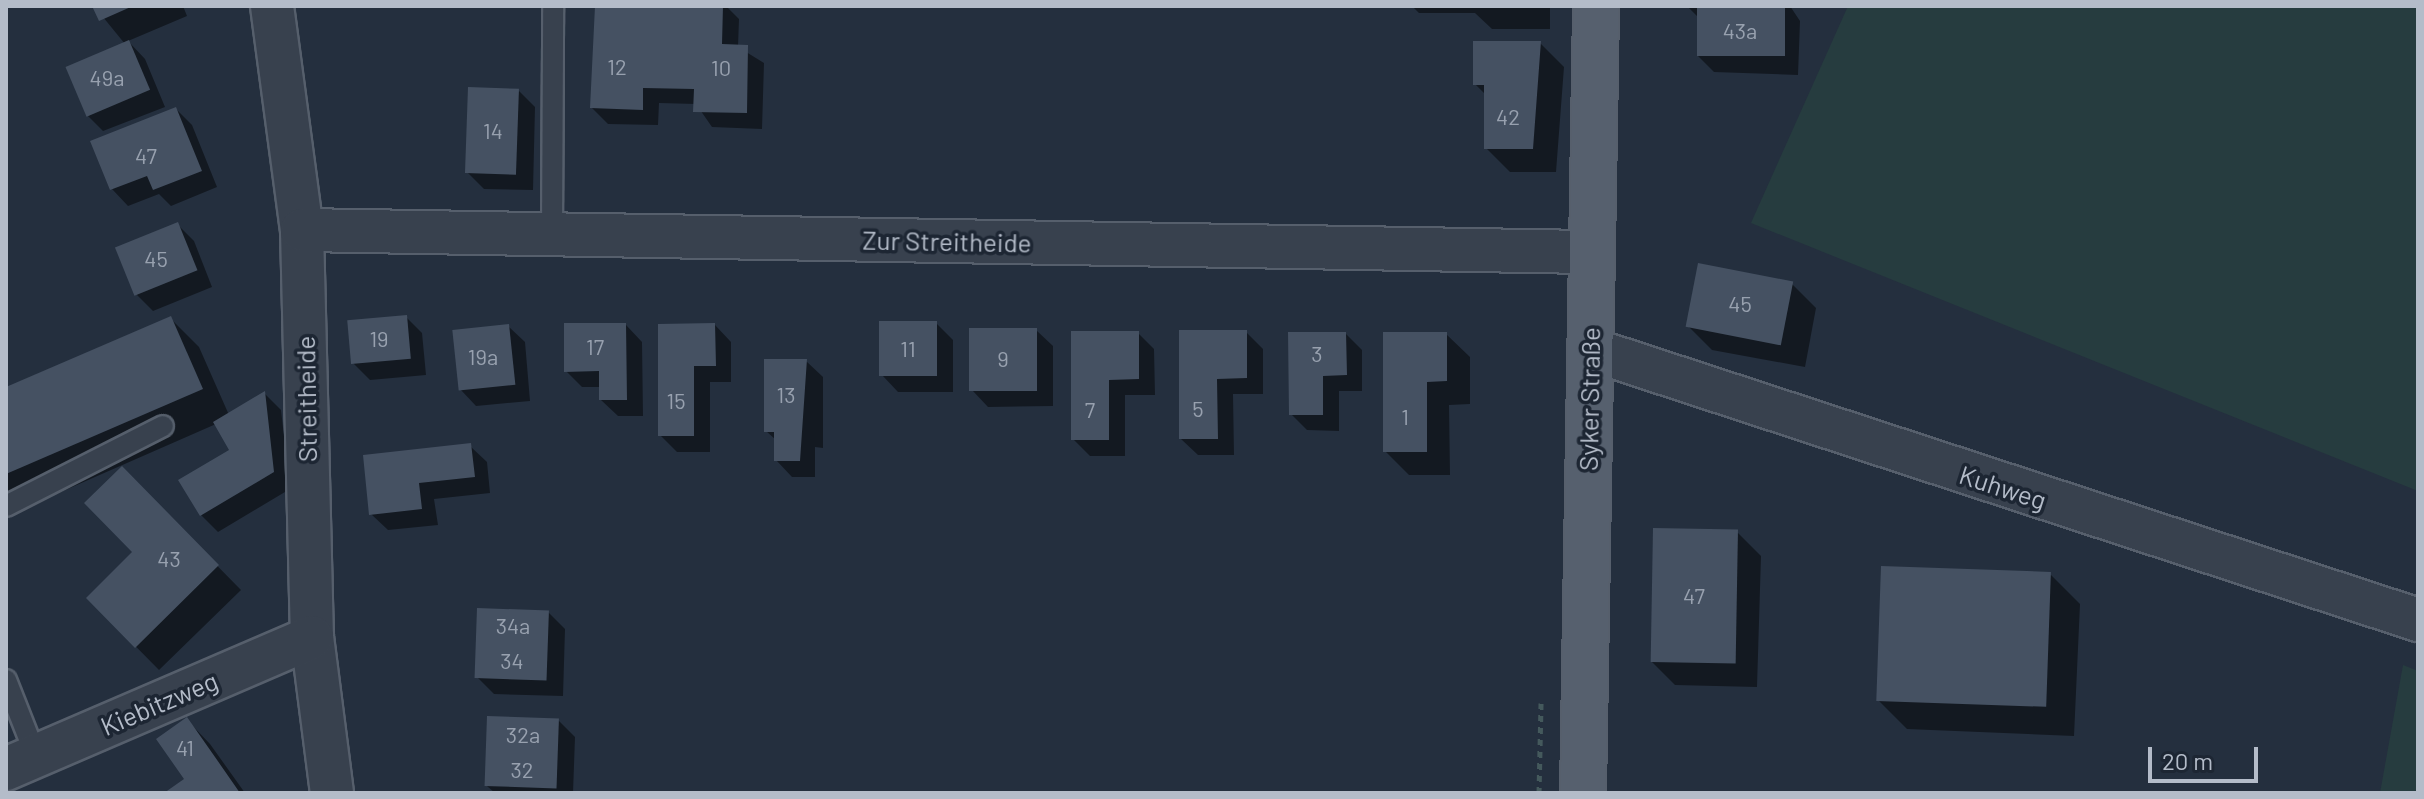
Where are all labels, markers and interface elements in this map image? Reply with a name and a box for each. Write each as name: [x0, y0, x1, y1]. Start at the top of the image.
house number: 43a: [1723, 18, 1757, 44]
house number: 12: [607, 54, 627, 80]
house number: 10: [711, 55, 731, 81]
house number: 49a: [90, 65, 124, 91]
house number: 42: [1496, 104, 1520, 130]
house number: 14: [483, 118, 503, 144]
house number: 47: [135, 143, 157, 169]
street label: Zur Streitheide: [862, 224, 1032, 258]
house number: 45: [144, 246, 168, 272]
house number: 45: [1728, 291, 1752, 317]
house number: 19: [369, 326, 389, 352]
street label: Syker Straße: [1572, 327, 1606, 471]
house number: 17: [586, 334, 604, 360]
street label: Streitheide: [289, 336, 323, 462]
house number: 11: [900, 336, 916, 362]
house number: 3: [1311, 341, 1323, 367]
house number: 19a: [468, 344, 498, 370]
house number: 9: [997, 346, 1009, 372]
house number: 13: [776, 382, 796, 408]
house number: 15: [666, 388, 686, 414]
house number: 5: [1192, 396, 1204, 422]
house number: 7: [1085, 397, 1095, 423]
house number: 1: [1401, 404, 1409, 430]
street label: Kuhweg: [1956, 458, 2050, 516]
house number: 43: [157, 546, 181, 572]
house number: 47: [1683, 583, 1705, 609]
house number: 34a: [496, 613, 530, 639]
house number: 34: [500, 648, 524, 674]
street label: Kiebitzweg: [96, 664, 222, 742]
house number: 32a: [506, 722, 540, 748]
scale bar: [2152, 731, 2262, 781]
house number: 41: [176, 735, 194, 761]
text: 20 m: [2162, 746, 2213, 775]
house number: 32: [510, 757, 534, 783]

